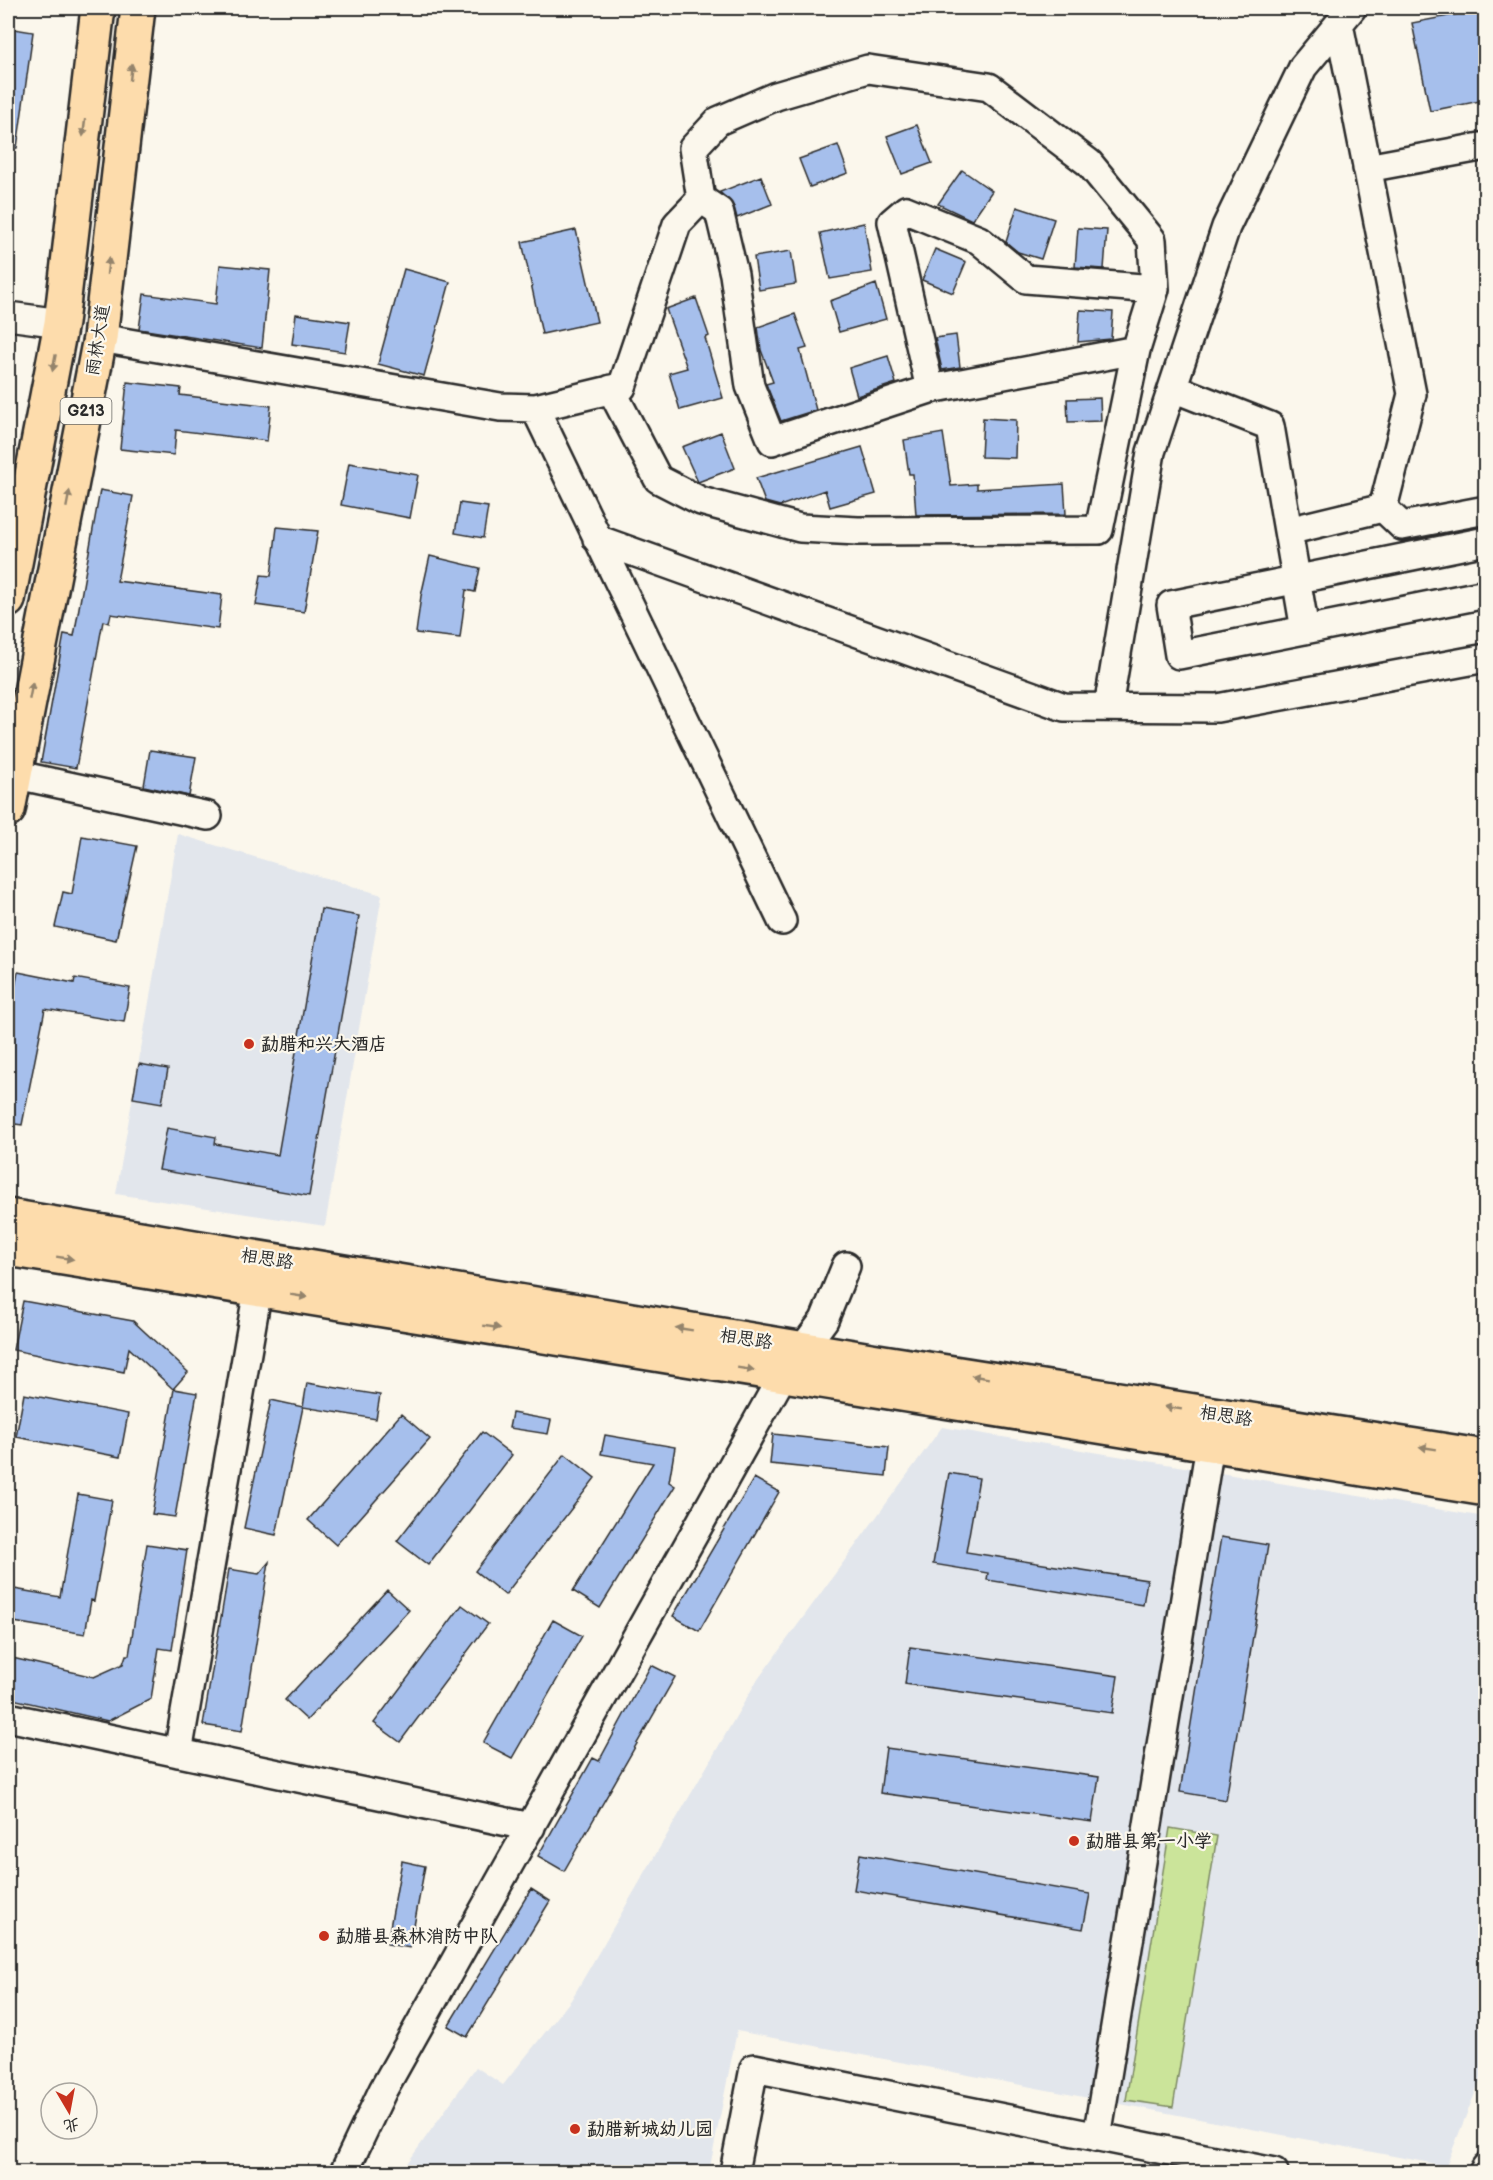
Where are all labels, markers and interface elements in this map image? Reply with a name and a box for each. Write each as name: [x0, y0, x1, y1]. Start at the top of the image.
one-way arrow: [126, 62, 136, 81]
one-way arrow: [79, 119, 89, 138]
one-way arrow: [103, 256, 113, 275]
street label: 雨林大道: [82, 303, 114, 377]
one-way arrow: [49, 354, 58, 373]
road number: G213: [60, 398, 112, 424]
one-way arrow: [64, 489, 73, 508]
one-way arrow: [27, 681, 36, 700]
place label: 勐腊和兴大酒店: [261, 1034, 387, 1055]
marker: 勐腊和兴大酒店: [242, 1037, 256, 1051]
street label: 相思路: [239, 1244, 295, 1274]
one-way arrow: [56, 1254, 75, 1263]
one-way arrow: [290, 1292, 309, 1301]
one-way arrow: [482, 1323, 501, 1332]
one-way arrow: [675, 1324, 694, 1333]
street label: 相思路: [718, 1324, 774, 1354]
one-way arrow: [737, 1364, 756, 1373]
one-way arrow: [971, 1373, 990, 1382]
street label: 相思路: [1198, 1401, 1254, 1431]
one-way arrow: [1163, 1403, 1182, 1412]
one-way arrow: [1418, 1444, 1437, 1453]
place label: 勐腊县第一小学: [1086, 1831, 1212, 1852]
marker: 勐腊县第一小学: [1067, 1834, 1081, 1848]
place label: 勐腊县森林消防中队: [336, 1926, 498, 1947]
marker: 勐腊县森林消防中队: [317, 1929, 331, 1943]
north arrow: [39, 2081, 99, 2141]
text: 北: [62, 2114, 81, 2135]
place label: 勐腊新城幼儿园: [587, 2119, 713, 2140]
marker: 勐腊新城幼儿园: [568, 2122, 582, 2136]

